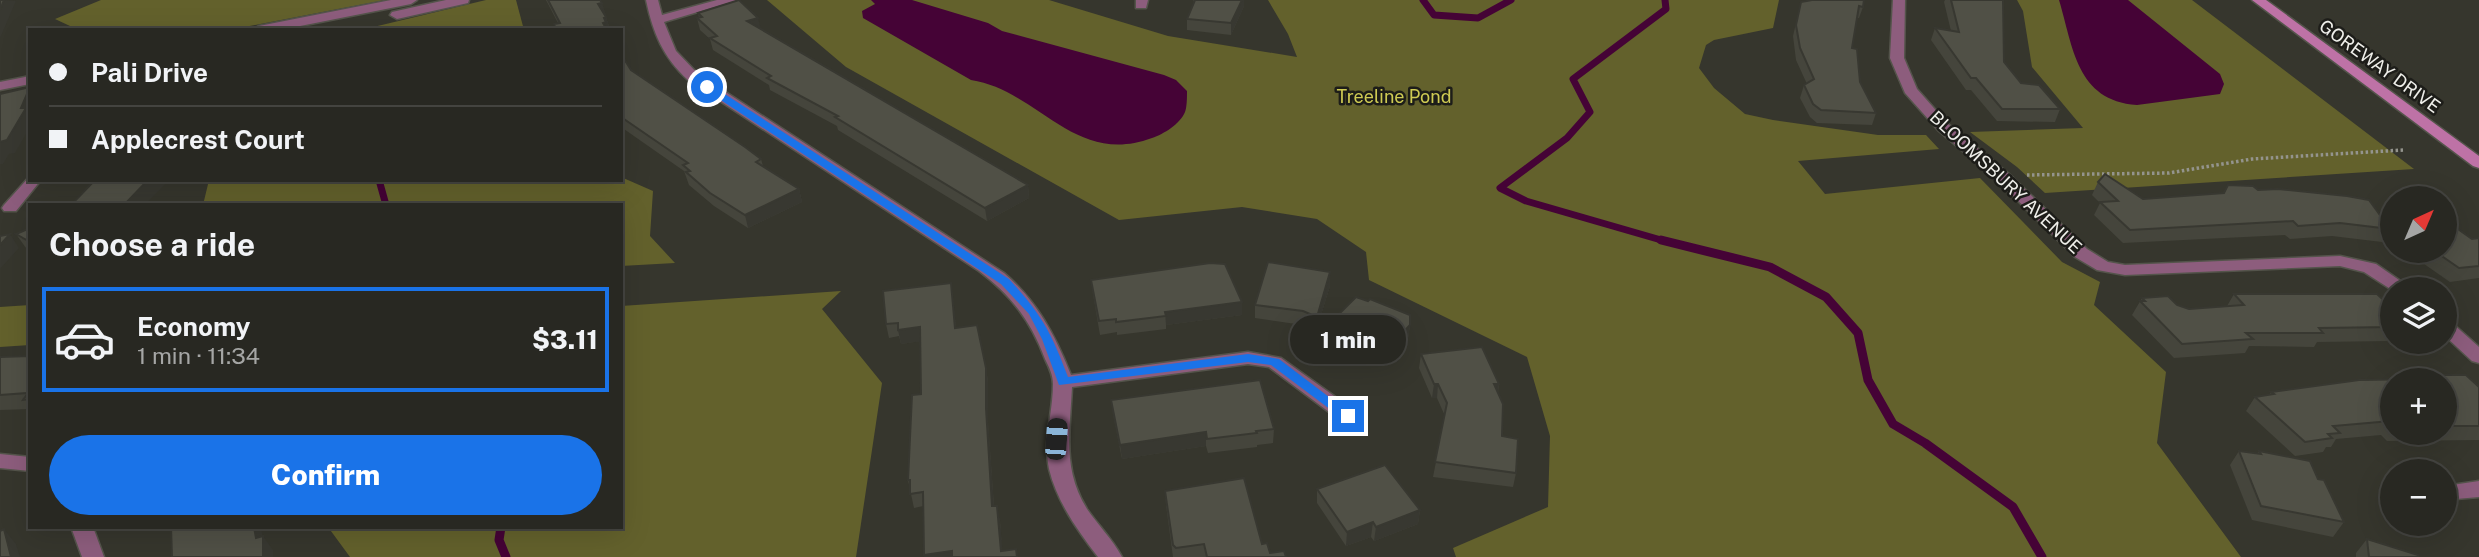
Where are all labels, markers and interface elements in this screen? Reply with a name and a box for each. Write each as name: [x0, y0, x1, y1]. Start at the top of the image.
street label: GOREWAY DRIVE: [2315, 15, 2445, 117]
text: Pali Drive: [91, 57, 208, 88]
route start: [691, 71, 723, 103]
park label: Treeline Pond: [1337, 86, 1451, 107]
street label: BLOOMSBURY AVENUE: [1926, 106, 2086, 258]
text: Applecrest Court: [91, 124, 305, 155]
north arrow: [2380, 186, 2457, 262]
map controls: [2380, 186, 2457, 536]
text: Choose a ride: [49, 226, 255, 263]
button: layers: [2380, 277, 2457, 354]
icon: car: [53, 308, 116, 371]
text: Economy: [137, 311, 250, 342]
callout: 1 min: [1290, 314, 1406, 364]
text: $3.11: [532, 324, 598, 355]
text: 1 min: [1320, 326, 1376, 353]
text: 1 min · 11:34: [137, 342, 260, 369]
button: +: [2380, 368, 2457, 445]
route end: [1332, 400, 1364, 432]
car: [1045, 417, 1068, 461]
button: Confirm: [49, 435, 602, 515]
button: −: [2380, 459, 2457, 536]

